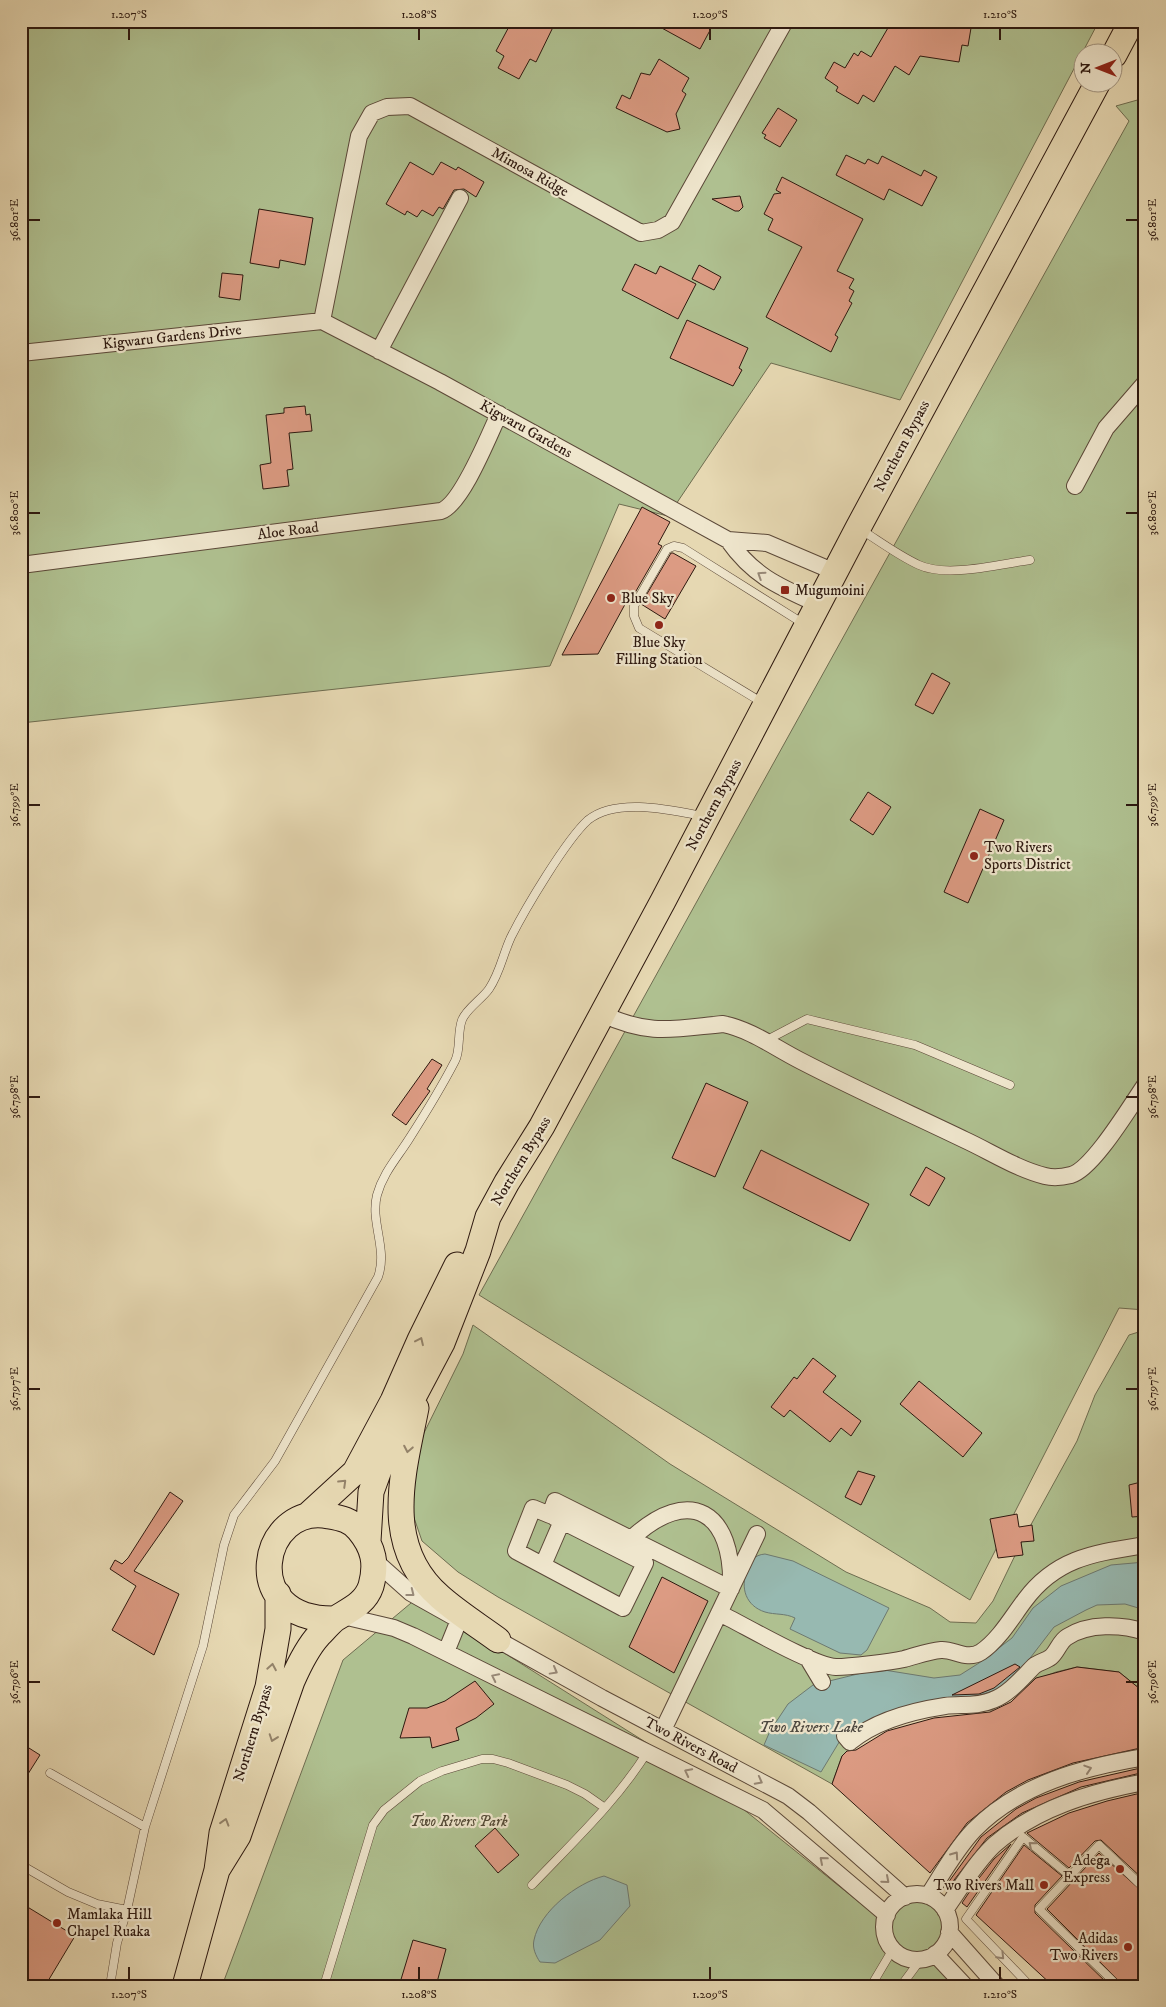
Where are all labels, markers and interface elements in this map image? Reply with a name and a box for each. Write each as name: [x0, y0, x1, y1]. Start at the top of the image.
text: 1.207°S: [111, 7, 147, 22]
text: 1.208°S: [401, 7, 437, 22]
text: 1.209°S: [692, 7, 728, 22]
text: 1.210°S: [983, 7, 1017, 22]
north arrow: [1074, 42, 1124, 92]
text: N: [1077, 62, 1095, 74]
street label: Mimosa Ridge: [488, 143, 572, 201]
text: 36.801°E: [7, 198, 22, 241]
text: 36.801°E: [1145, 198, 1160, 241]
street label: Kigwaru Gardens Drive: [102, 320, 242, 354]
street label: Kigwaru Gardens: [476, 396, 576, 462]
street label: Northern Bypass: [870, 397, 934, 495]
text: 36.800°E: [7, 490, 22, 535]
text: 36.800°E: [1145, 490, 1160, 535]
street label: Aloe Road: [256, 518, 320, 544]
one-way arrow: [757, 572, 766, 581]
place label: Mugumoini: [795, 581, 864, 600]
marker: Mugumoini: [779, 584, 791, 596]
place label: Blue Sky: [621, 589, 675, 608]
marker: Blue Sky: [605, 592, 617, 604]
marker: Blue Sky Filling Station: [653, 619, 665, 631]
place label: Blue Sky Filling Station: [615, 633, 703, 669]
street label: Northern Bypass: [682, 756, 746, 854]
text: 36.799°E: [7, 783, 22, 827]
text: 36.799°E: [1145, 783, 1160, 827]
place label: Two Rivers Sports District: [984, 838, 1071, 874]
marker: Two Rivers Sports District: [968, 850, 980, 862]
text: 36.798°E: [7, 1075, 22, 1119]
text: 36.798°E: [1145, 1075, 1160, 1119]
street label: Northern Bypass: [487, 1113, 555, 1209]
one-way arrow: [413, 1337, 424, 1346]
text: 36.797°E: [7, 1367, 22, 1411]
text: 36.797°E: [1145, 1367, 1160, 1411]
one-way arrow: [403, 1444, 414, 1453]
one-way arrow: [338, 1480, 347, 1489]
one-way arrow: [406, 1588, 415, 1597]
text: 36.796°E: [7, 1660, 22, 1704]
text: 36.796°E: [1145, 1660, 1160, 1704]
one-way arrow: [266, 1662, 276, 1671]
one-way arrow: [548, 1665, 557, 1675]
one-way arrow: [492, 1673, 501, 1683]
street label: Northern Bypass: [229, 1682, 277, 1784]
street label: Two Rivers Road: [641, 1713, 741, 1778]
water label: Two Rivers Lake: [759, 1717, 864, 1737]
one-way arrow: [269, 1733, 279, 1742]
one-way arrow: [1083, 1764, 1091, 1774]
one-way arrow: [685, 1768, 694, 1778]
one-way arrow: [753, 1775, 762, 1785]
park label: Two Rivers Park: [410, 1812, 508, 1831]
one-way arrow: [220, 1819, 230, 1827]
one-way arrow: [1029, 1841, 1038, 1850]
one-way arrow: [949, 1851, 958, 1861]
place label: Adega Express: [1063, 1851, 1111, 1887]
one-way arrow: [820, 1857, 829, 1866]
marker: Adega Express: [1114, 1863, 1126, 1875]
one-way arrow: [881, 1875, 890, 1884]
place label: Two Rivers Mall: [933, 1876, 1034, 1895]
marker: Two Rivers Mall: [1038, 1879, 1050, 1891]
place label: Mamlaka Hill Chapel Ruaka: [67, 1905, 152, 1941]
marker: Mamlaka Hill Chapel Ruaka: [51, 1917, 63, 1929]
place label: Adidas Two Rivers: [1050, 1929, 1118, 1965]
marker: Adidas Two Rivers: [1122, 1941, 1134, 1953]
one-way arrow: [995, 1950, 1004, 1959]
text: 1.207°S: [111, 1987, 147, 2002]
text: 1.208°S: [401, 1987, 437, 2002]
text: 1.209°S: [692, 1987, 728, 2002]
text: 1.210°S: [983, 1987, 1017, 2002]

